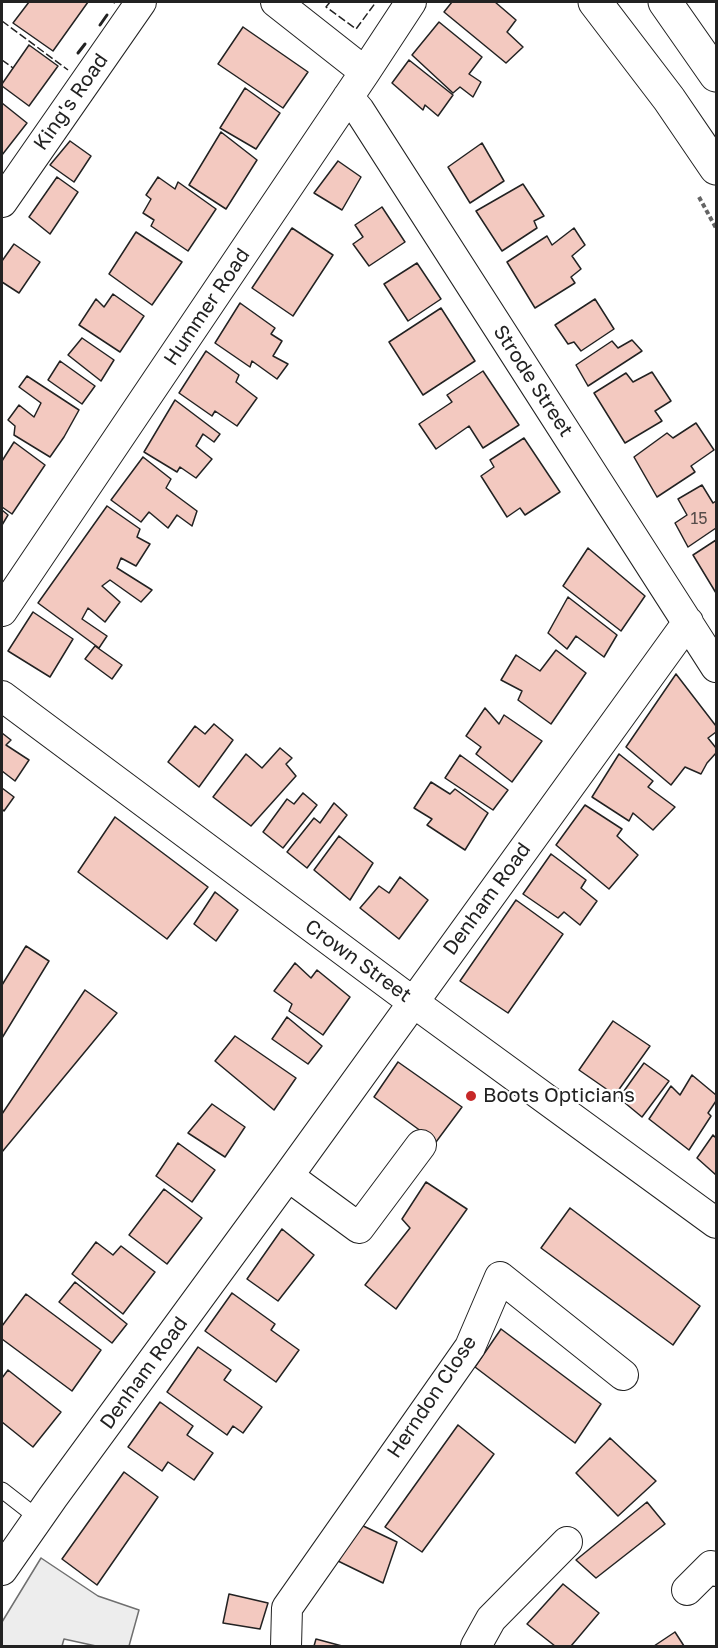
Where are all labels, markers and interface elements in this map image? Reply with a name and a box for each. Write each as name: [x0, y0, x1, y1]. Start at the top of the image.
street label: King's Road: [29, 49, 113, 155]
street label: Hummer Road: [159, 244, 255, 370]
street label: Strode Street: [488, 321, 578, 441]
house number: 15: [690, 509, 708, 529]
street label: Denham Road: [438, 838, 536, 960]
street label: Crown Street: [300, 914, 416, 1008]
place label: Boots Opticians: [483, 1084, 635, 1108]
marker: Boots Opticians: [464, 1089, 478, 1103]
street label: Denham Road: [95, 1312, 193, 1434]
street label: Herndon Close: [382, 1331, 482, 1463]

